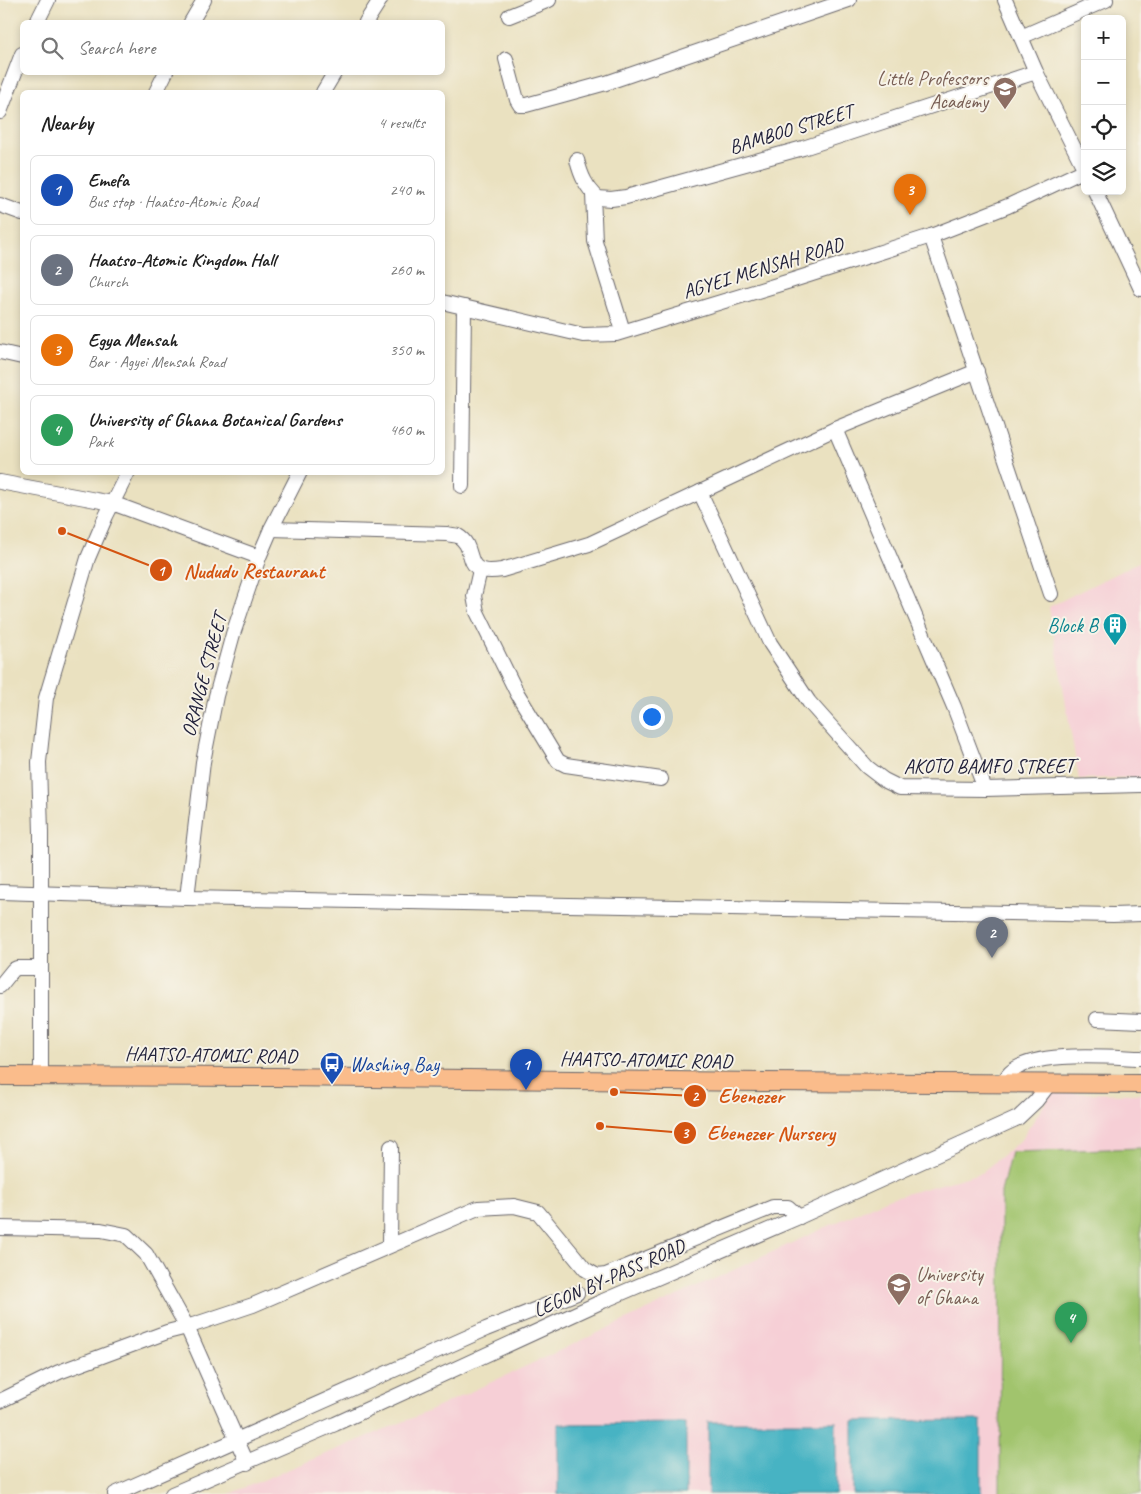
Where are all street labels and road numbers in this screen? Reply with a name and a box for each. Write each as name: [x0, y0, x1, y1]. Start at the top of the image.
street label: BAMBOO STREET: [726, 97, 860, 160]
street label: AGYEI MENSAH ROAD: [680, 231, 848, 304]
street label: ORANGE STREET: [176, 607, 233, 739]
street label: AKOTO BAMFO STREET: [904, 754, 1079, 779]
street label: HAATSO-ATOMIC ROAD: [125, 1041, 299, 1069]
street label: HAATSO-ATOMIC ROAD: [560, 1046, 734, 1074]
street label: LEGON BY-PASS ROAD: [529, 1233, 690, 1323]

